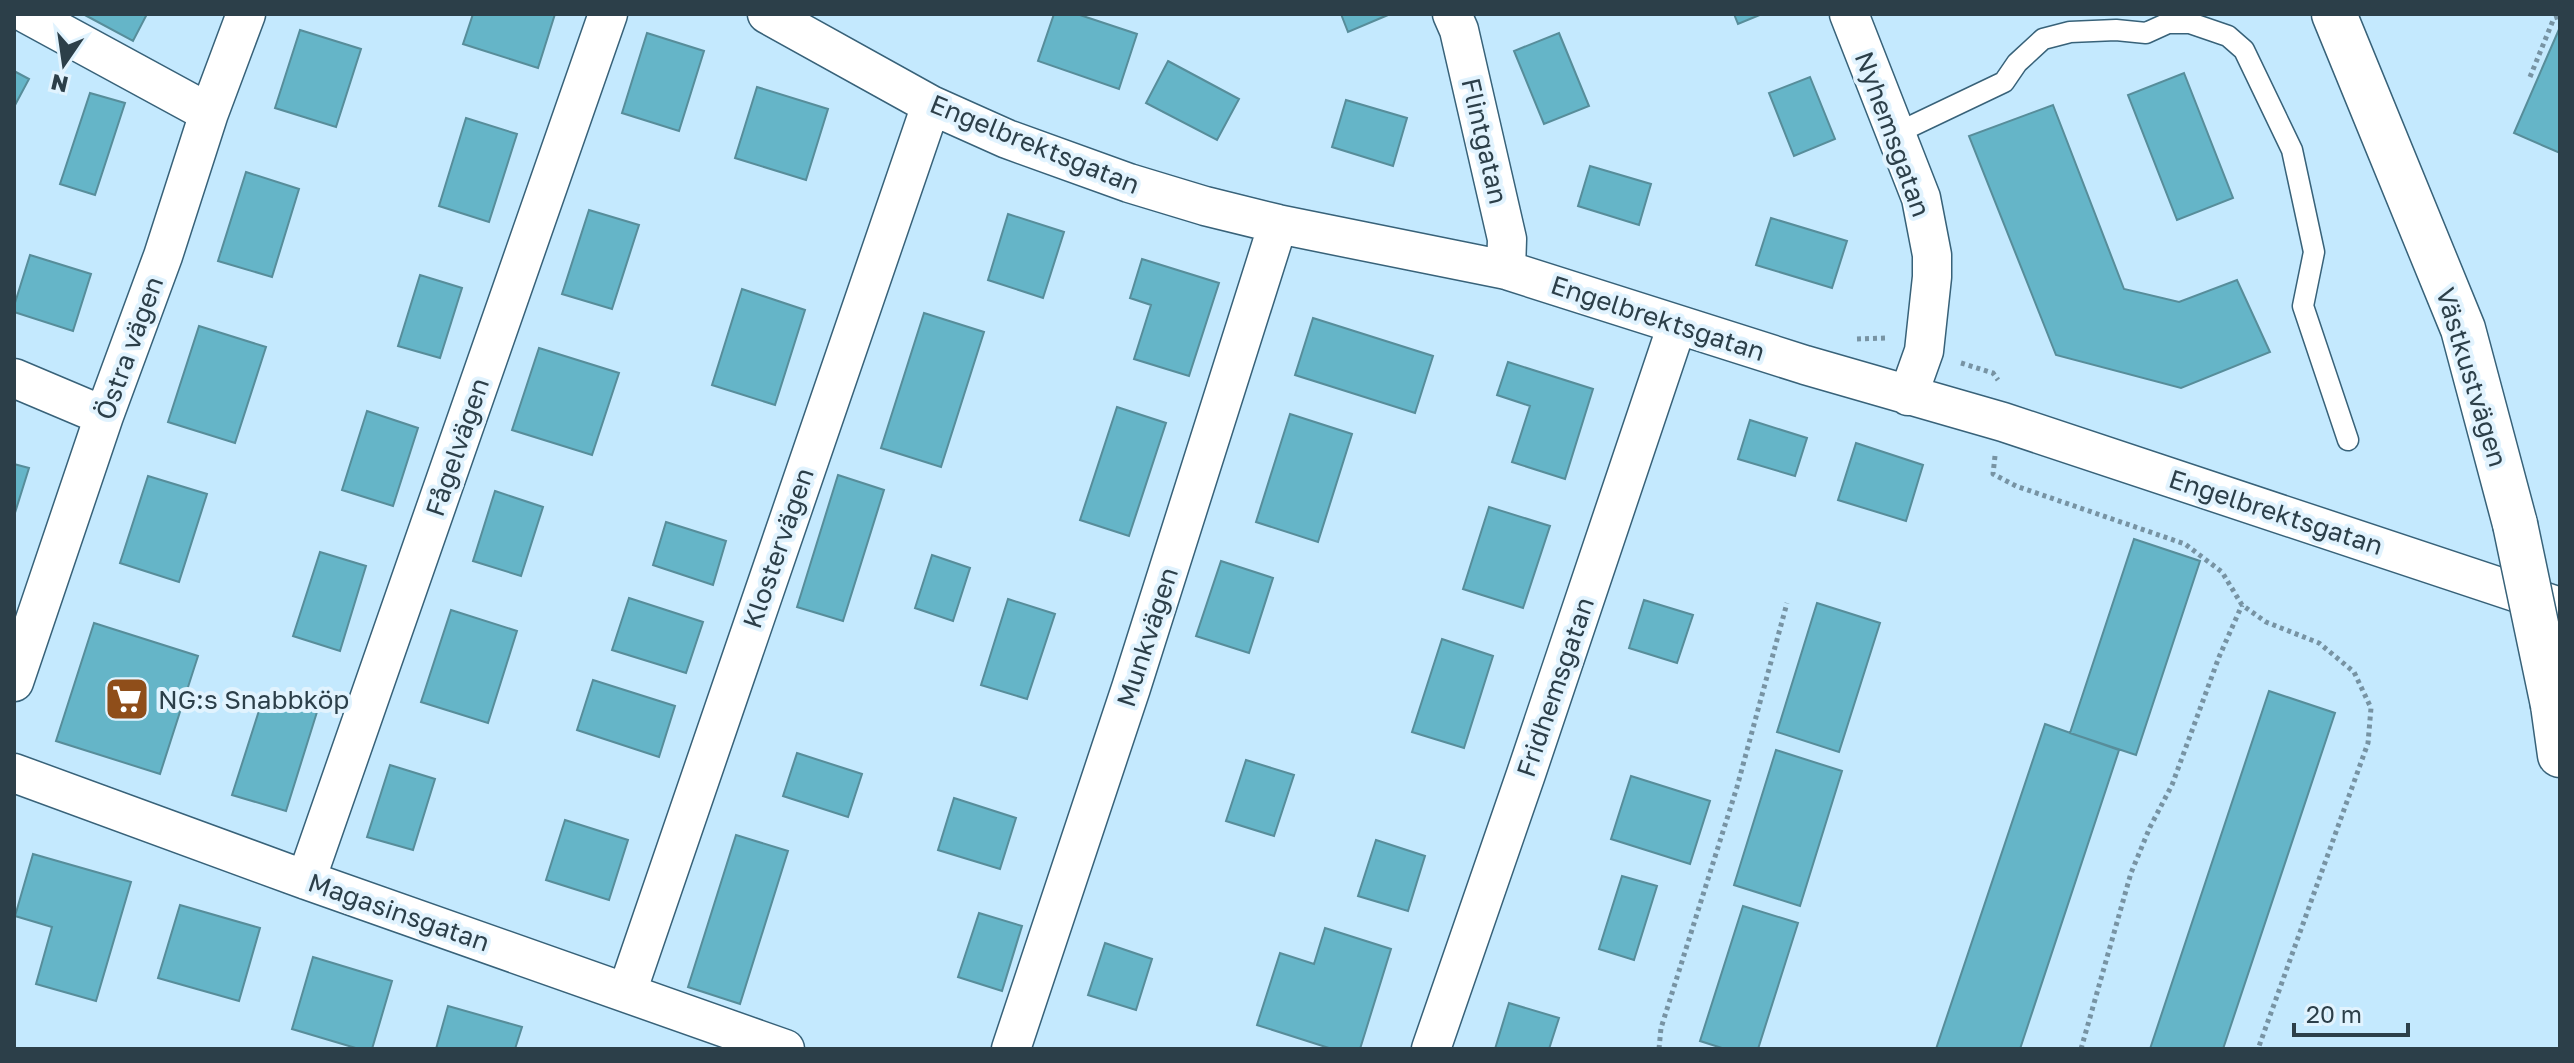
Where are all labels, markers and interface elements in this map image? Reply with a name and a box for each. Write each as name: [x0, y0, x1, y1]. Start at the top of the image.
north arrow: [24, 24, 104, 104]
street label: Nyhemsgatan: [1849, 47, 1937, 221]
text: N: [48, 69, 71, 99]
street label: Flintgatan: [1455, 75, 1515, 207]
street label: Engelbrektsgatan: [926, 88, 1144, 200]
street label: Engelbrektsgatan: [1547, 269, 1769, 367]
street label: Östra vägen: [89, 272, 169, 424]
street label: Västkustvägen: [2430, 284, 2514, 470]
street label: Fågelvägen: [419, 374, 495, 520]
street label: Engelbrektsgatan: [2165, 463, 2387, 561]
street label: Klostervägen: [736, 464, 820, 632]
street label: Munkvägen: [1110, 563, 1184, 711]
street label: Fridhemsgatan: [1510, 593, 1600, 781]
supermarket icon: NG:s Snabbköp: [103, 675, 151, 723]
place label: NG:s Snabbköp: [158, 684, 349, 715]
street label: Magasinsgatan: [304, 866, 494, 958]
scale bar: [2294, 987, 2408, 1037]
text: 20 m: [2306, 999, 2362, 1028]

